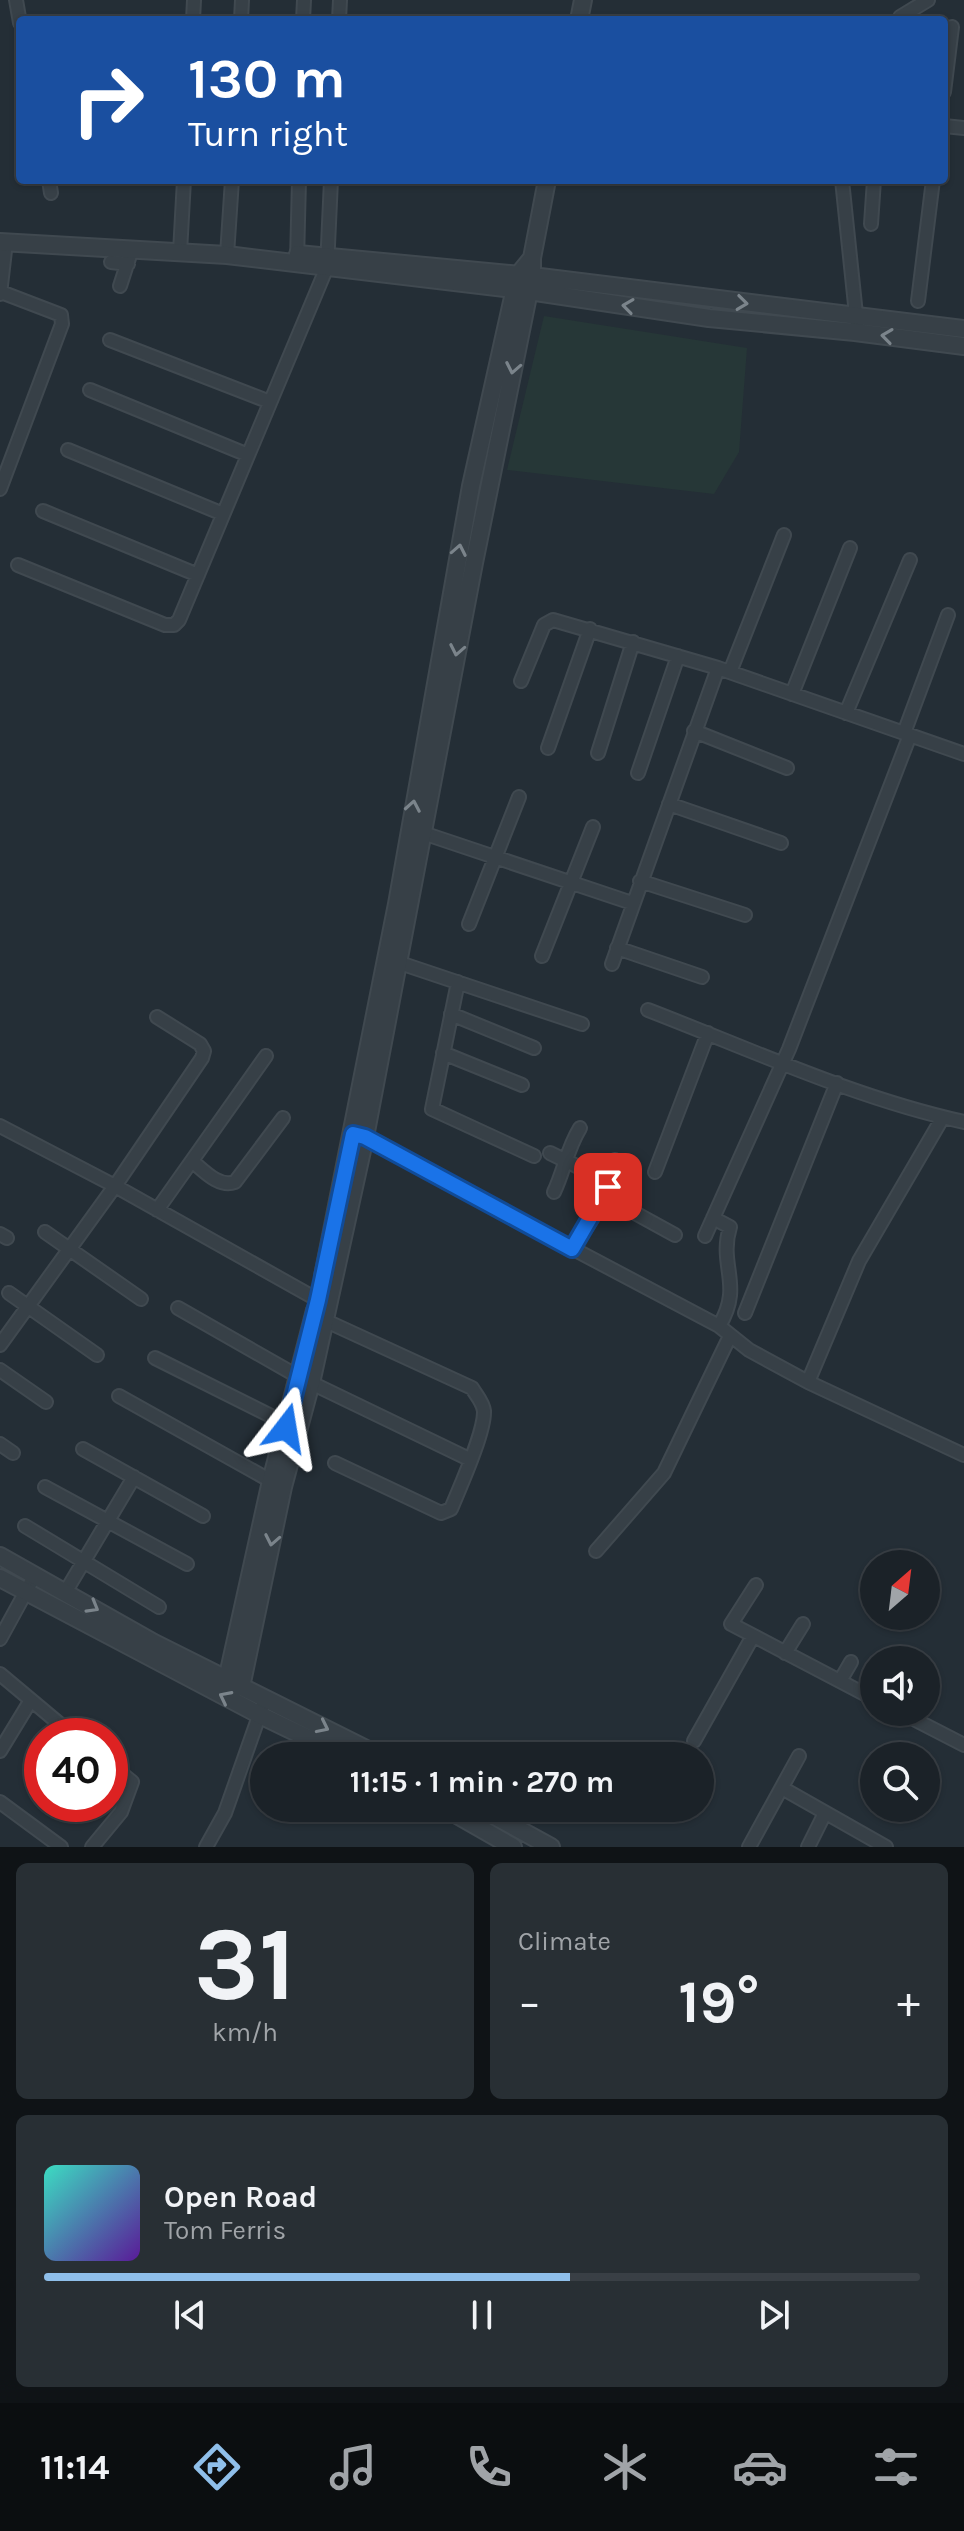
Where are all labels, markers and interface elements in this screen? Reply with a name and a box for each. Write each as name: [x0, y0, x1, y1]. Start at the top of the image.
text: 130 m: [188, 46, 346, 111]
icon: right: [56, 48, 160, 152]
text: Turn right: [188, 113, 348, 155]
one-way arrow: [735, 294, 749, 311]
one-way arrow: [622, 298, 635, 315]
one-way arrow: [880, 328, 893, 345]
one-way arrow: [505, 360, 522, 374]
one-way arrow: [450, 543, 467, 557]
one-way arrow: [450, 643, 467, 657]
one-way arrow: [404, 799, 421, 813]
pin: [574, 1153, 642, 1221]
icon: arrive: [586, 1165, 630, 1209]
position arrow: [244, 1386, 328, 1470]
one-way arrow: [265, 1533, 282, 1547]
north arrow: [860, 1550, 940, 1630]
map controls: [860, 1550, 940, 1822]
one-way arrow: [84, 1597, 99, 1613]
button: sound: [860, 1646, 940, 1726]
one-way arrow: [218, 1691, 233, 1706]
one-way arrow: [315, 1717, 330, 1733]
speed limit sign: 40: [24, 1718, 128, 1822]
button: search: [860, 1742, 940, 1822]
text: 11:15 · 1 min · 270 m: [350, 1764, 614, 1800]
text: 31: [194, 1904, 296, 2025]
text: Climate: [518, 1926, 611, 1957]
text: 19°: [678, 1967, 760, 2037]
text: −: [518, 1977, 541, 2028]
text: +: [897, 1977, 920, 2028]
text: km/h: [212, 2017, 278, 2048]
text: Open Road: [164, 2179, 317, 2215]
text: Tom Ferris: [164, 2215, 286, 2246]
icon: previous: [168, 2293, 212, 2337]
icon: pause: [460, 2293, 504, 2337]
icon: next: [752, 2293, 796, 2337]
icon: directions: [189, 2439, 245, 2495]
icon: music: [325, 2439, 381, 2495]
icon: phone: [461, 2439, 517, 2495]
icon: climate: [597, 2439, 653, 2495]
icon: car: [732, 2439, 788, 2495]
icon: filters: [868, 2439, 924, 2495]
text: 11:14: [40, 2446, 110, 2488]

